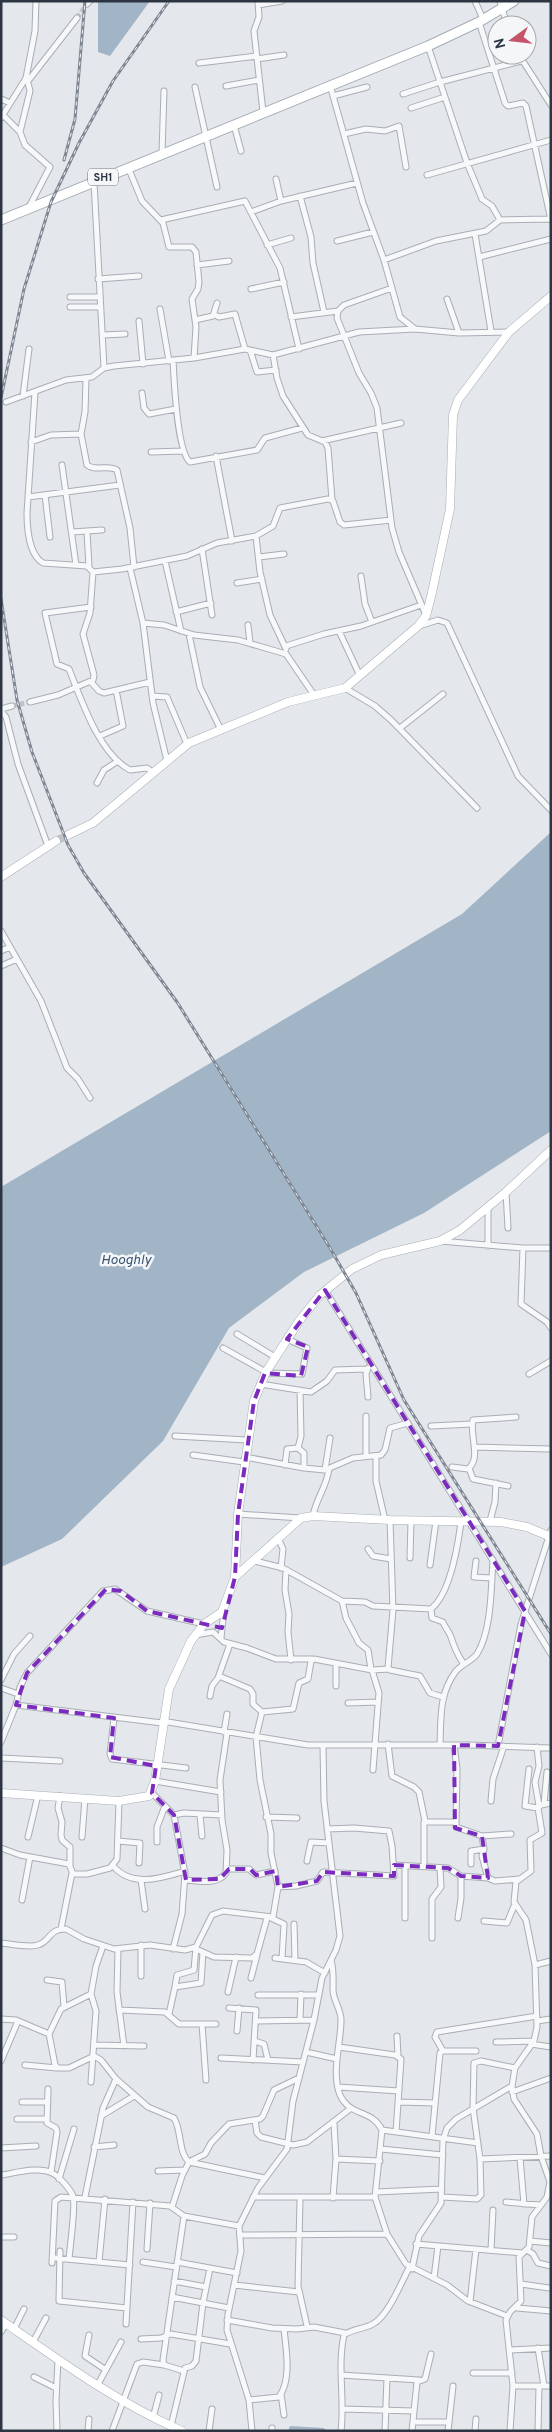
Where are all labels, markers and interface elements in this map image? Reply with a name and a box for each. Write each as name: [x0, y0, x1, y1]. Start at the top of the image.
north arrow: [487, 15, 537, 65]
text: N: [491, 36, 510, 50]
road number: SH1: [88, 168, 118, 186]
water label: Hooghly: [101, 1252, 152, 1269]

